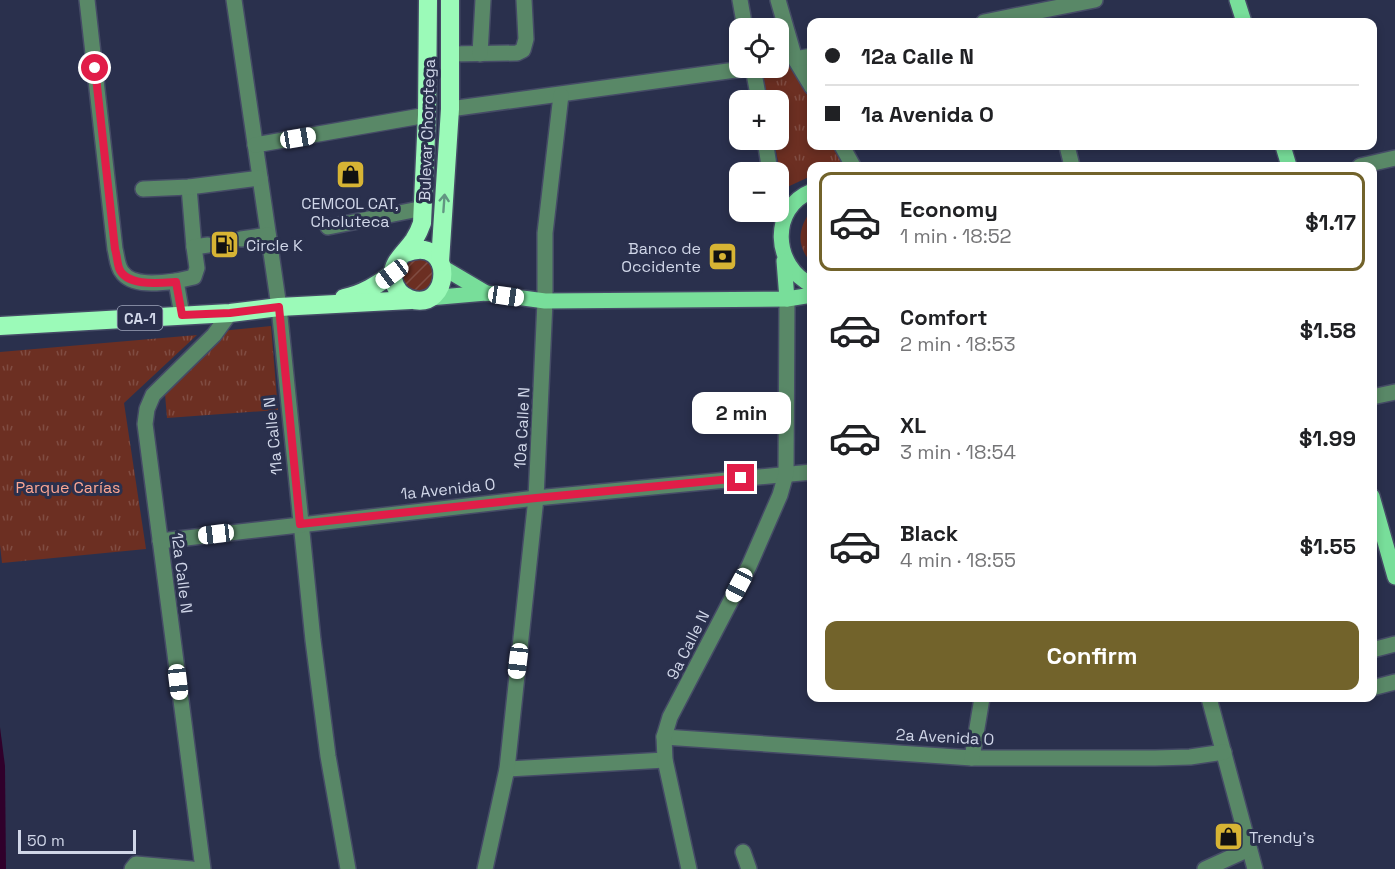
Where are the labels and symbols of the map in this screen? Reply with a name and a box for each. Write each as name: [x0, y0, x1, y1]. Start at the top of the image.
route start: [81, 54, 108, 81]
street label: Bulevar Chorotega: [414, 58, 440, 202]
car: [279, 126, 317, 150]
shop icon: CEMCOL CAT, Choluteca: [334, 159, 366, 191]
place label: CEMCOL CAT, Choluteca: [301, 193, 399, 232]
one-way arrow: [439, 194, 450, 214]
fuel station icon: Circle K: [209, 229, 241, 261]
place label: Circle K: [246, 235, 303, 256]
place label: Banco de Occidente: [621, 238, 701, 277]
bank icon: Banco de Occidente: [706, 241, 738, 273]
car: [372, 256, 412, 292]
car: [487, 285, 525, 307]
road number: CA-1: [118, 306, 162, 330]
street label: 10a Calle N: [509, 387, 535, 469]
callout: 2 min: [692, 391, 790, 433]
street label: 11a Calle N: [258, 396, 288, 476]
route end: [727, 464, 754, 491]
street label: 1a Avenida O: [399, 474, 497, 504]
park label: Parque Carías: [15, 477, 121, 498]
car: [197, 523, 235, 545]
street label: 12a Calle N: [167, 531, 197, 615]
car: [723, 565, 755, 605]
street label: 9a Calle N: [662, 607, 714, 683]
car: [507, 642, 529, 680]
car: [167, 663, 189, 701]
street label: 2a Avenida O: [895, 724, 995, 750]
shop icon: Trendy's: [1212, 821, 1244, 853]
scale bar: [18, 827, 136, 854]
place label: Trendy's: [1249, 827, 1315, 848]

